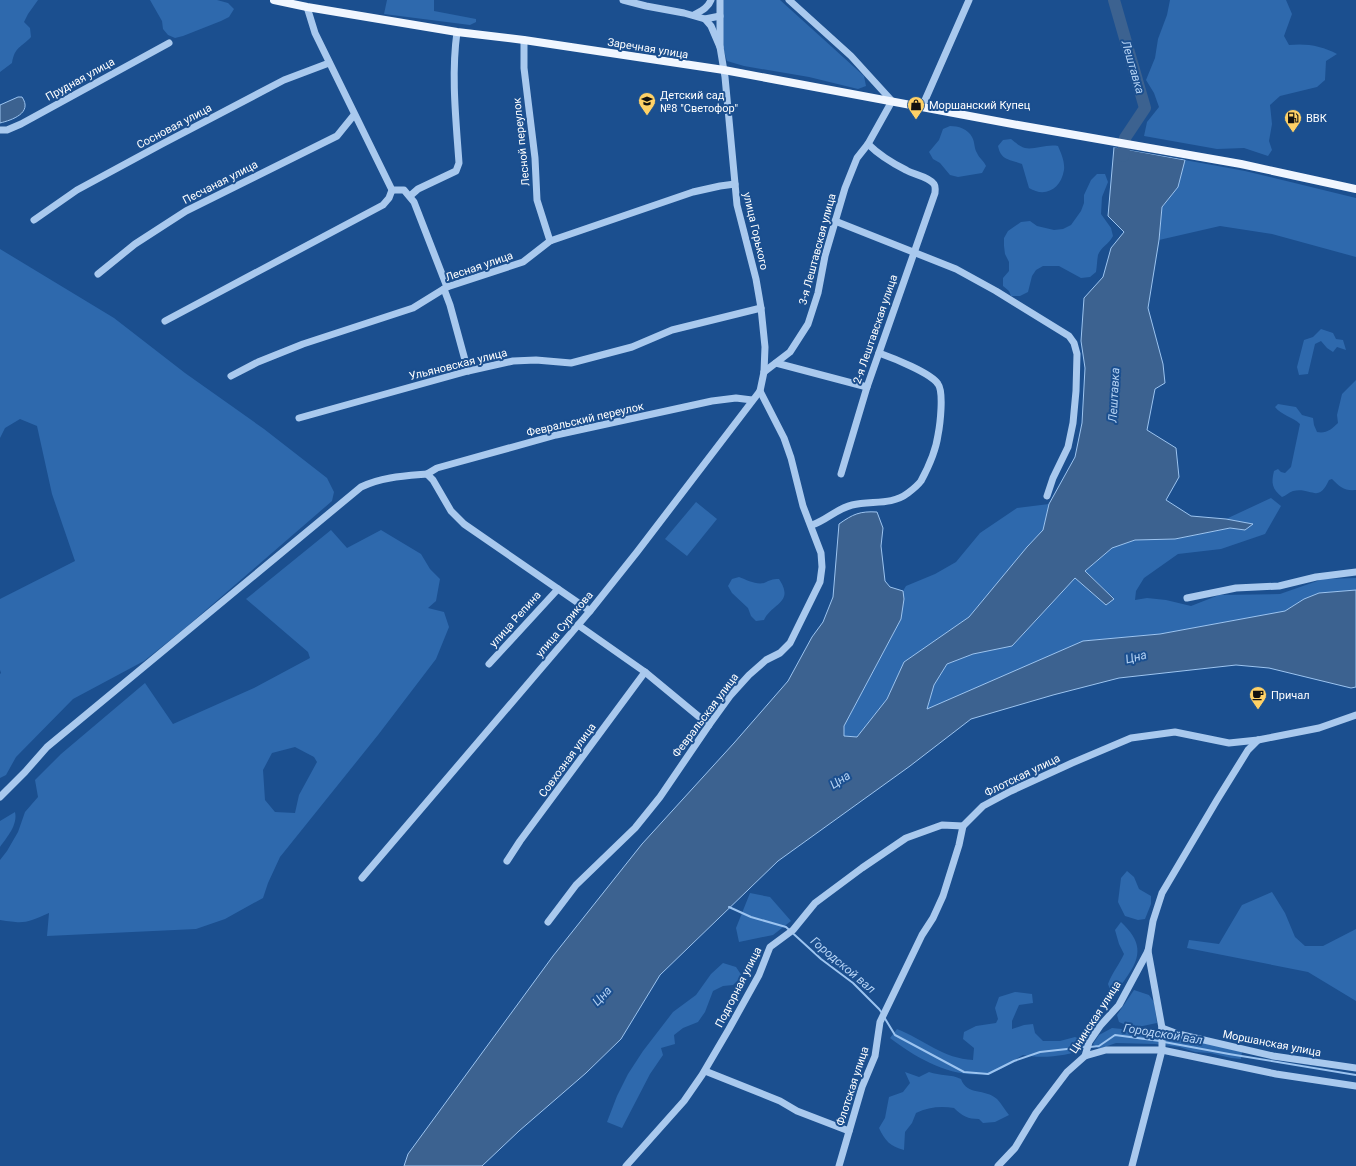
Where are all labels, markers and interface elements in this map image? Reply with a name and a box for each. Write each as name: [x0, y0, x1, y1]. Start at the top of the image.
street label: Заречная улица: [607, 36, 689, 61]
water label: Лештавка: [1118, 38, 1147, 95]
street label: Прудная улица: [44, 55, 117, 104]
place label: Детский сад №8 "Светофор": [660, 89, 738, 115]
school or university icon: Детский сад №8 "Светофор": [637, 91, 657, 116]
shop icon: Моршанский Купец: [906, 95, 926, 120]
street label: Лесной переулок: [510, 97, 533, 187]
place label: Моршанский Купец: [929, 99, 1031, 112]
street label: Сосновая улица: [135, 101, 214, 152]
fuel station icon: ВВК: [1283, 108, 1303, 133]
place label: ВВК: [1306, 112, 1328, 125]
street label: Песчаная улица: [180, 158, 260, 207]
street label: улица Горького: [740, 191, 771, 271]
street label: 3-я Лештавская улица: [796, 192, 839, 306]
street label: Лесная улица: [444, 249, 515, 284]
street label: 2-я Лештавская улица: [851, 273, 900, 385]
street label: Ульяновская улица: [408, 346, 508, 383]
water label: Лештавка: [1106, 367, 1122, 424]
street label: Февральский переулок: [525, 400, 645, 439]
street label: улица Репина: [487, 589, 544, 650]
street label: улица Сурикова: [533, 589, 596, 660]
water label: Цна: [1124, 648, 1148, 666]
street label: Февральская улица: [670, 671, 741, 760]
cafe icon: Причал: [1248, 685, 1268, 710]
place label: Причал: [1271, 689, 1310, 702]
street label: Совхозная улица: [536, 721, 599, 800]
street label: Флотская улица: [982, 752, 1062, 799]
water label: Цна: [827, 768, 853, 792]
water label: Городской вал: [808, 934, 878, 996]
street label: Подгорная улица: [713, 945, 764, 1030]
street label: Цнинская улица: [1067, 979, 1124, 1056]
water label: Цна: [590, 983, 614, 1009]
water label: Городской вал: [1122, 1021, 1204, 1047]
street label: Моршанская улица: [1222, 1028, 1322, 1059]
street label: Флотская улица: [834, 1045, 871, 1127]

